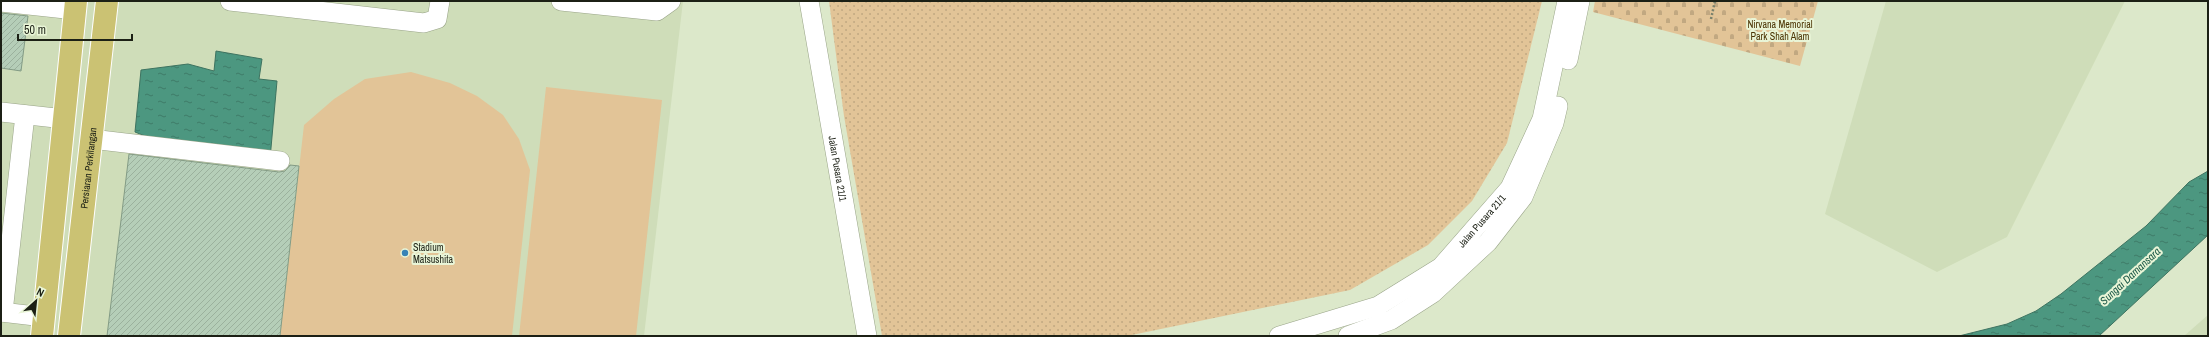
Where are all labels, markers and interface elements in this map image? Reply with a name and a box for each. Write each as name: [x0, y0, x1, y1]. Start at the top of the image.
scale bar: [18, 16, 132, 42]
park label: Nirvana Memorial Park Shah Alam: [1747, 18, 1813, 43]
text: 50 m: [24, 22, 46, 38]
street label: Persiaran Perkilangan: [77, 127, 99, 209]
street label: Jalan Pusara 21/1: [826, 135, 850, 203]
street label: Jalan Pusara 21/1: [1455, 191, 1508, 250]
place label: Stadium Matsushita: [413, 241, 454, 266]
water label: Sungai Damansara: [2097, 244, 2163, 308]
marker: Stadium Matsushita: [400, 248, 410, 258]
north arrow: [16, 281, 56, 321]
text: N: [34, 284, 47, 300]

